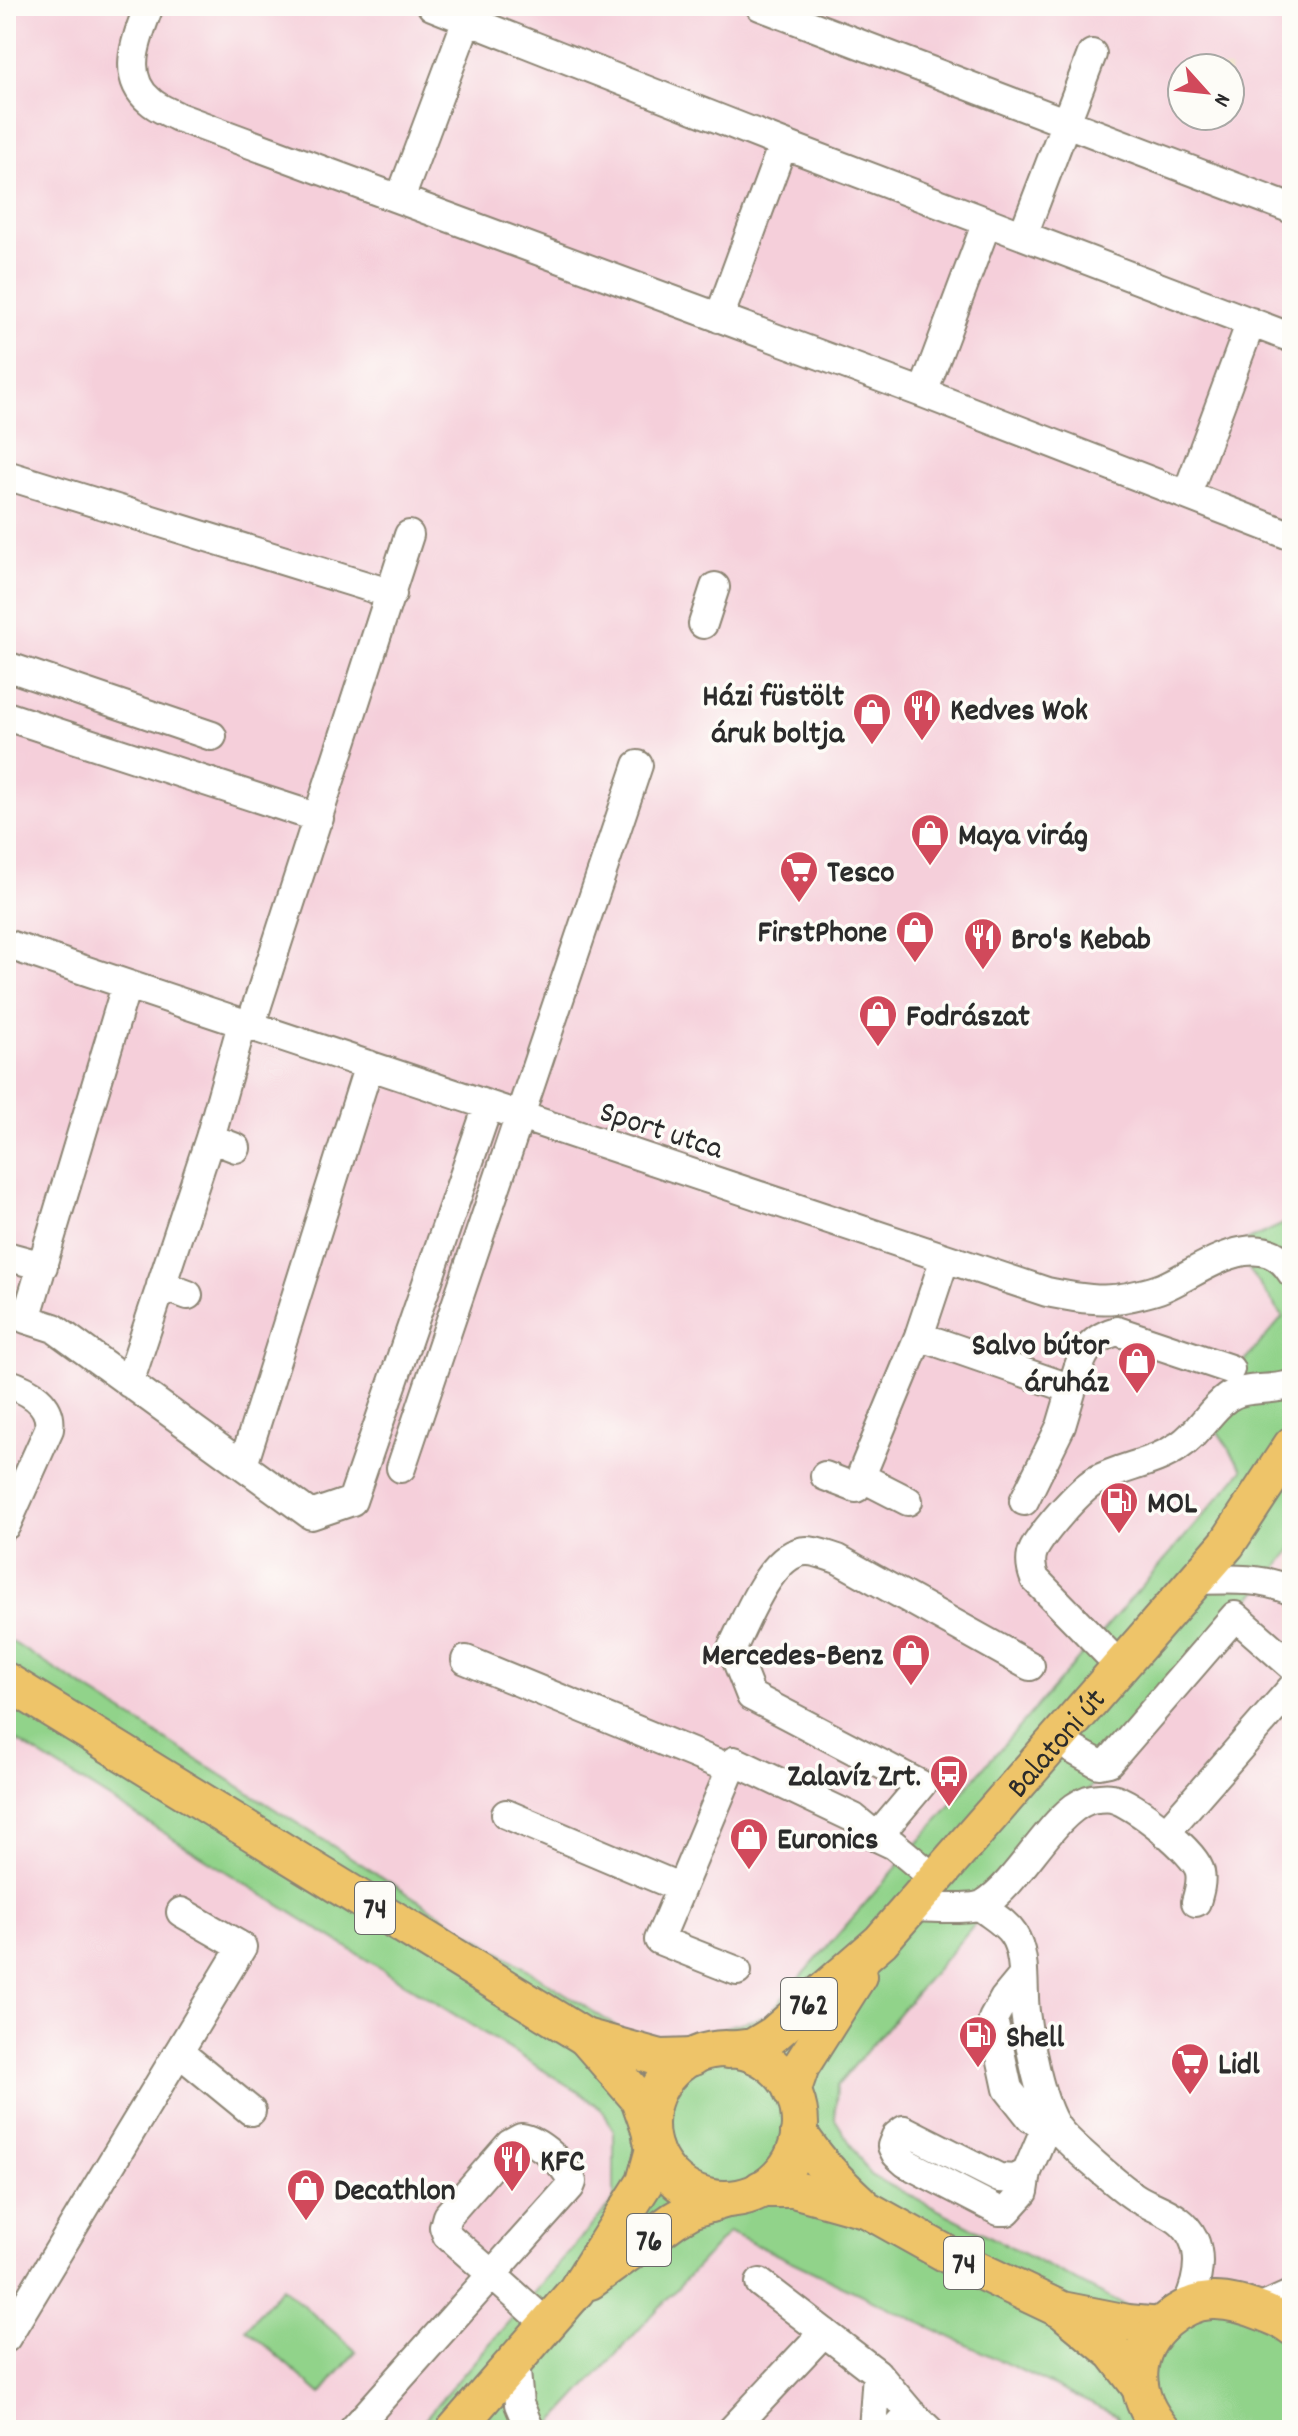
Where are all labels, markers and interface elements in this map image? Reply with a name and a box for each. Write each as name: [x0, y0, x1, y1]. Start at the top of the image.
north arrow: [1166, 52, 1246, 132]
text: N: [1204, 88, 1237, 111]
place label: Házi füstölt áruk boltja: [702, 676, 845, 759]
restaurant icon: Kedves Wok: [901, 687, 943, 742]
place label: Kedves Wok: [950, 690, 1088, 736]
shop icon: Házi füstölt áruk boltja: [851, 691, 893, 746]
shop icon: Maya virág: [909, 812, 951, 867]
place label: Maya virág: [958, 815, 1088, 861]
supermarket icon: Tesco: [778, 849, 820, 904]
place label: Tesco: [827, 852, 894, 898]
shop icon: FirstPhone: [894, 909, 936, 964]
place label: FirstPhone: [757, 912, 887, 958]
restaurant icon: Bro's Kebab: [962, 916, 1004, 971]
place label: Bro's Kebab: [1011, 919, 1151, 965]
shop icon: Fodrászat: [857, 993, 899, 1048]
place label: Fodrászat: [906, 996, 1030, 1042]
street label: Sport utca: [593, 1091, 729, 1175]
place label: Salvo bútor áruház: [972, 1325, 1110, 1408]
shop icon: Salvo bútor áruház: [1116, 1340, 1158, 1395]
fuel station icon: MOL: [1098, 1480, 1140, 1535]
place label: MOL: [1147, 1483, 1198, 1529]
shop icon: Mercedes-Benz: [890, 1632, 932, 1687]
place label: Mercedes-Benz: [702, 1635, 884, 1681]
street label: Balatoni út: [998, 1680, 1119, 1810]
bus stop icon: Zalavíz Zrt.: [928, 1753, 970, 1808]
place label: Zalavíz Zrt.: [787, 1756, 921, 1802]
shop icon: Euronics: [728, 1816, 770, 1871]
place label: Euronics: [777, 1819, 878, 1865]
road number: 74: [355, 1882, 395, 1934]
road number: 762: [781, 1978, 837, 2030]
fuel station icon: Shell: [957, 2014, 999, 2069]
place label: Shell: [1006, 2017, 1064, 2063]
supermarket icon: Lidl: [1169, 2041, 1211, 2096]
place label: Lidl: [1218, 2044, 1260, 2090]
restaurant icon: KFC: [491, 2138, 533, 2193]
place label: KFC: [540, 2141, 585, 2187]
shop icon: Decathlon: [285, 2167, 327, 2222]
place label: Decathlon: [334, 2170, 456, 2216]
road number: 76: [627, 2214, 671, 2266]
road number: 74: [944, 2237, 984, 2289]

